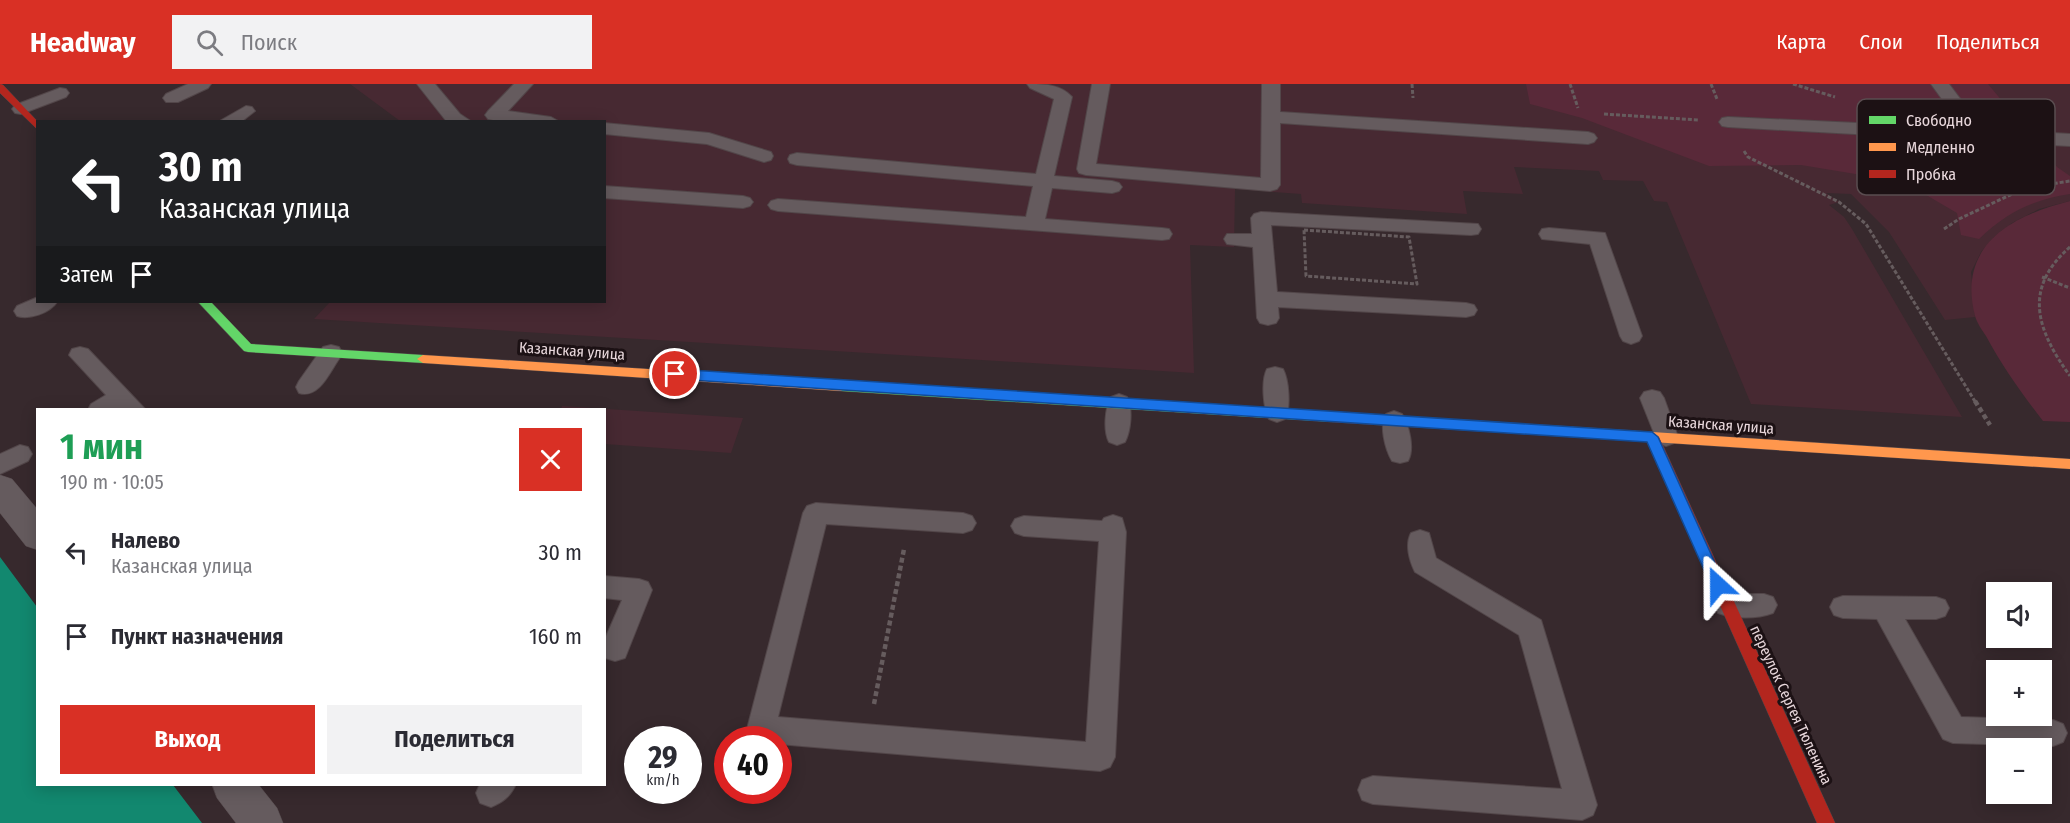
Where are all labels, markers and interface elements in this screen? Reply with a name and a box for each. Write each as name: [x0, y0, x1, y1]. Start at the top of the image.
search box: [172, 15, 592, 69]
text: Headway: [30, 26, 136, 59]
icon: search: [193, 26, 226, 59]
text: Поиск: [241, 29, 297, 56]
text: Карта: [1776, 29, 1826, 55]
text: Слои: [1859, 29, 1903, 55]
text: Поделиться: [1936, 29, 2040, 55]
legend: [1857, 99, 2055, 195]
text: Свободно: [1906, 111, 1972, 130]
text: Медленно: [1906, 138, 1975, 157]
text: 30 m: [159, 142, 243, 192]
icon: left: [60, 144, 138, 222]
text: Пробка: [1906, 165, 1956, 184]
text: Казанская улица: [159, 193, 350, 225]
icon: arrive: [125, 258, 158, 291]
text: Затем: [60, 261, 113, 288]
street label: Казанская улица: [518, 338, 626, 364]
pin: [649, 348, 700, 399]
icon: arrive: [658, 357, 691, 390]
street label: Казанская улица: [1667, 412, 1775, 438]
text: 1 мин: [60, 425, 143, 469]
button: close: [519, 428, 582, 491]
text: 190 m · 10:05: [60, 470, 164, 494]
text: Налево: [111, 527, 180, 554]
icon: left: [60, 536, 93, 569]
text: 30 m: [539, 539, 582, 566]
position arrow: [1686, 553, 1750, 617]
text: Казанская улица: [111, 554, 253, 578]
map controls: [1986, 582, 2052, 804]
button: sound: [1986, 582, 2052, 648]
icon: arrive: [60, 620, 93, 653]
text: Пункт назначения: [111, 623, 283, 650]
text: 160 m: [529, 623, 582, 650]
street label: переулок Сергея Тюленина: [1746, 623, 1836, 787]
button: +: [1986, 660, 2052, 726]
button: Выход: [60, 705, 315, 774]
button: Поделиться: [327, 705, 582, 774]
speed limit sign: 40: [714, 726, 792, 804]
button: −: [1986, 738, 2052, 804]
text: 29: [648, 740, 678, 776]
text: km/h: [646, 771, 680, 789]

